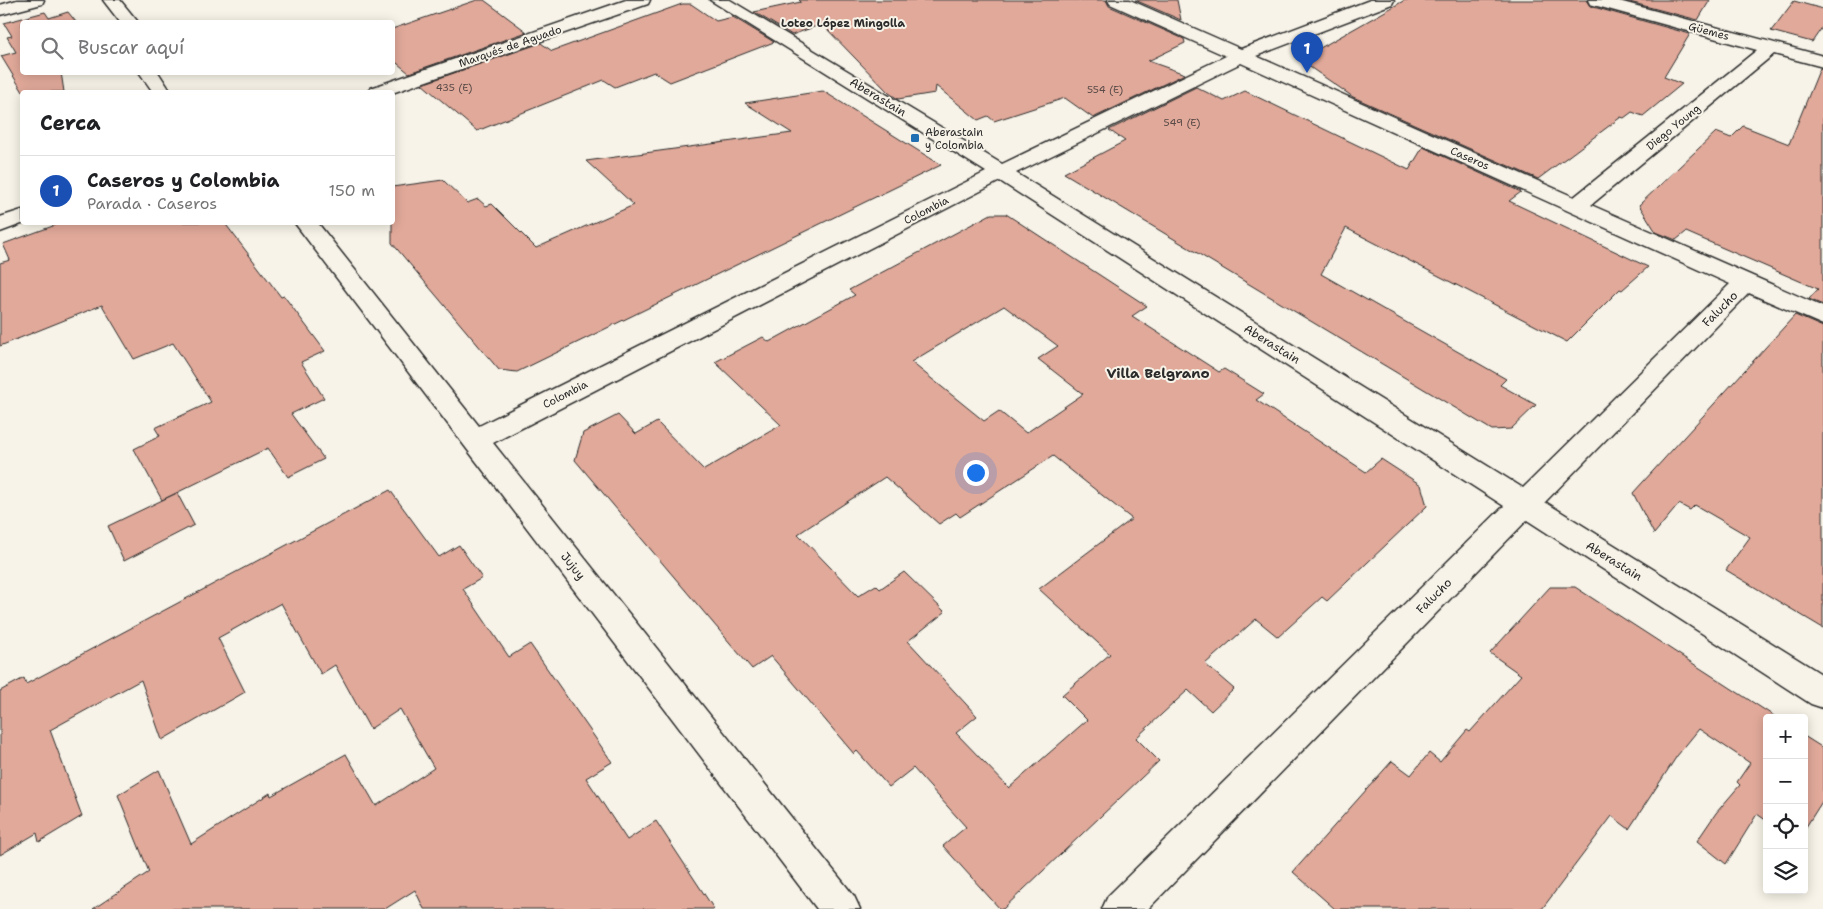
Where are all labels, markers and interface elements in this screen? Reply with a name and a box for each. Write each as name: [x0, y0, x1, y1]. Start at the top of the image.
district label: Loteo López Mingolla: [781, 16, 905, 31]
street label: Güemes: [1687, 19, 1731, 44]
search box: [20, 20, 395, 75]
street label: Marqués de Aguado: [457, 22, 564, 71]
pin: 1: [1291, 32, 1323, 73]
icon: search: [38, 34, 66, 62]
text: Buscar aquí: [78, 35, 184, 60]
street label: Aberastain: [847, 74, 909, 120]
house number: 435 (E): [436, 81, 472, 94]
house number: 554 (E): [1087, 83, 1123, 96]
street label: Diego Young: [1643, 101, 1704, 154]
text: Cerca: [40, 109, 101, 137]
house number: 549 (E): [1164, 116, 1200, 129]
place label: Aberastain y Colombia: [925, 125, 984, 153]
marker: Aberastain y Colombia: [909, 132, 921, 144]
street label: Caseros: [1448, 143, 1492, 174]
text: Caseros y Colombia: [87, 168, 280, 193]
text: 1: [52, 180, 60, 201]
text: 150 m: [328, 180, 375, 201]
text: Parada · Caseros: [87, 193, 217, 214]
street label: Colombia: [901, 193, 951, 228]
street label: Falucho: [1699, 288, 1741, 330]
street label: Aberastain: [1241, 320, 1303, 368]
district label: Villa Belgrano: [1106, 364, 1210, 382]
street label: Colombia: [540, 377, 590, 412]
your location: [963, 460, 989, 486]
street label: Aberastain: [1583, 537, 1645, 585]
street label: Jujuy: [557, 549, 589, 583]
street label: Falucho: [1413, 575, 1455, 617]
map controls: [1763, 714, 1808, 894]
button: +: [1763, 714, 1808, 759]
button: −: [1763, 759, 1808, 804]
button: locate: [1763, 804, 1808, 849]
button: layers: [1763, 849, 1808, 894]

